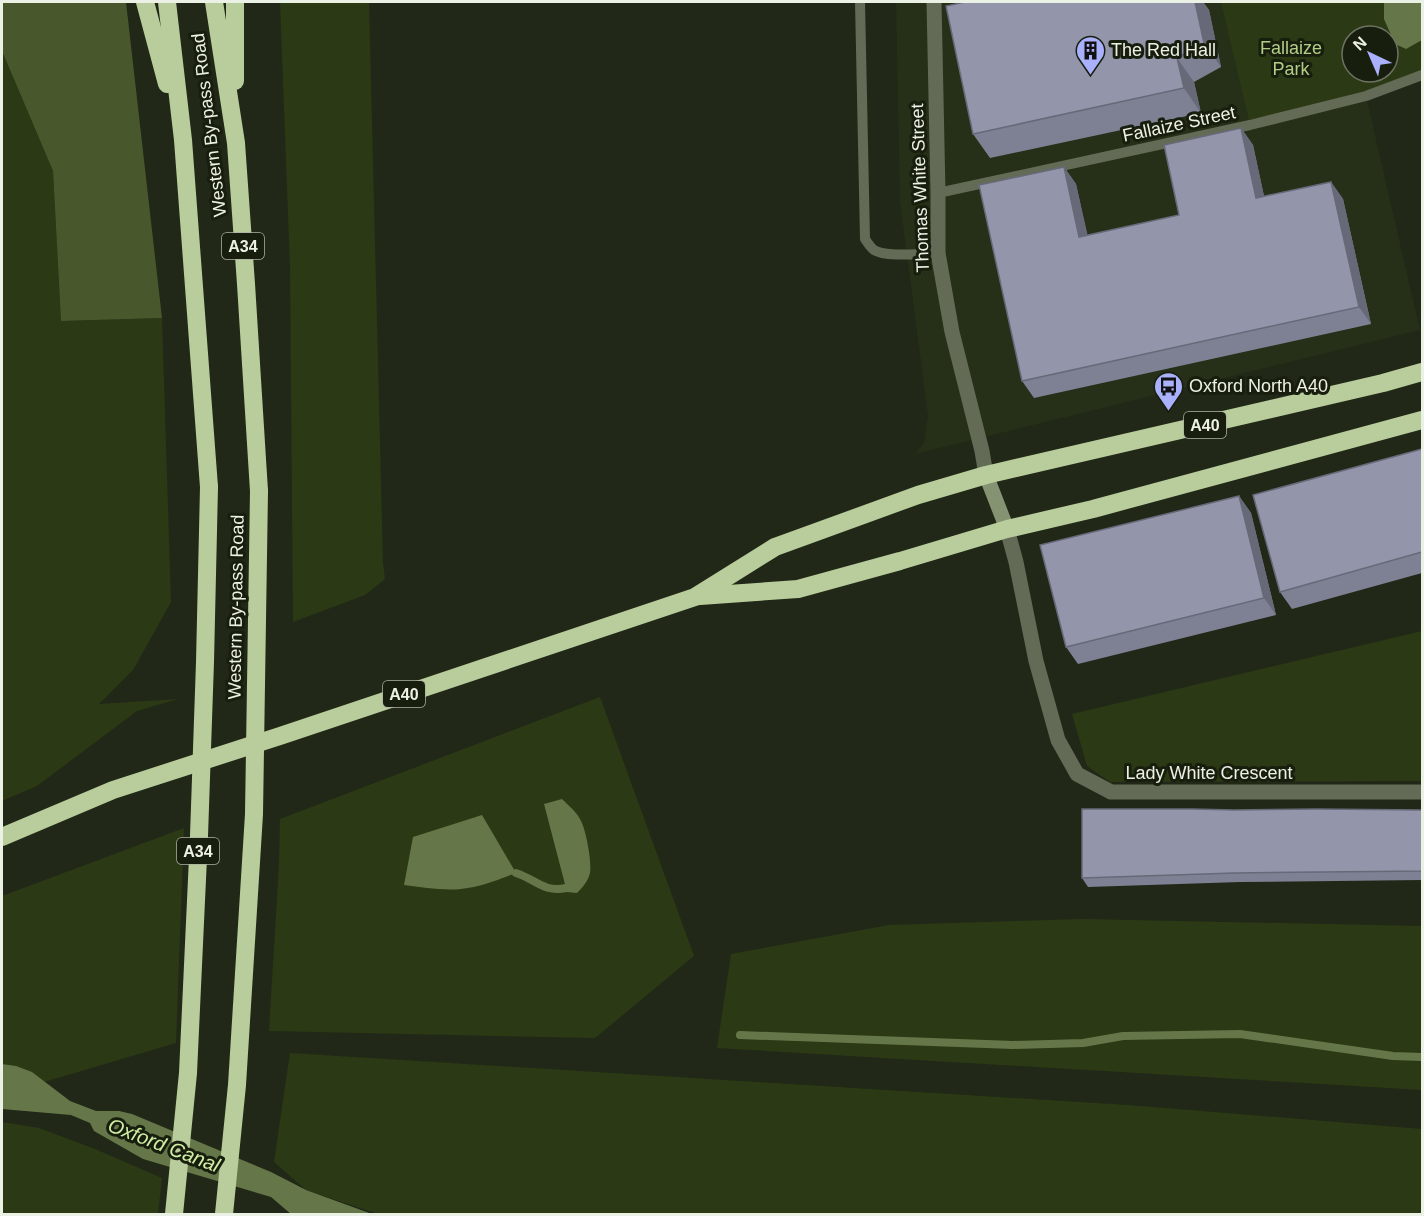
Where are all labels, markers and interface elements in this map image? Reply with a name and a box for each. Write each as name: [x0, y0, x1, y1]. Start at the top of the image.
north arrow: [1340, 24, 1400, 84]
street label: Western By-pass Road: [188, 32, 230, 218]
text: N: [1350, 33, 1370, 54]
building icon: The Red Hall: [1074, 34, 1106, 76]
park label: Fallaize Park: [1260, 38, 1322, 79]
place label: The Red Hall: [1111, 40, 1216, 60]
street label: Fallaize Street: [1121, 102, 1237, 146]
street label: Thomas White Street: [907, 103, 933, 273]
road number: A34: [222, 233, 264, 259]
bus stop icon: Oxford North A40: [1152, 370, 1184, 412]
place label: Oxford North A40: [1189, 376, 1328, 396]
road number: A40: [1184, 412, 1226, 438]
street label: Western By-pass Road: [224, 514, 248, 700]
road number: A40: [383, 681, 425, 707]
street label: Lady White Crescent: [1125, 763, 1293, 783]
road number: A34: [177, 838, 219, 864]
water label: Oxford Canal: [105, 1114, 223, 1177]

